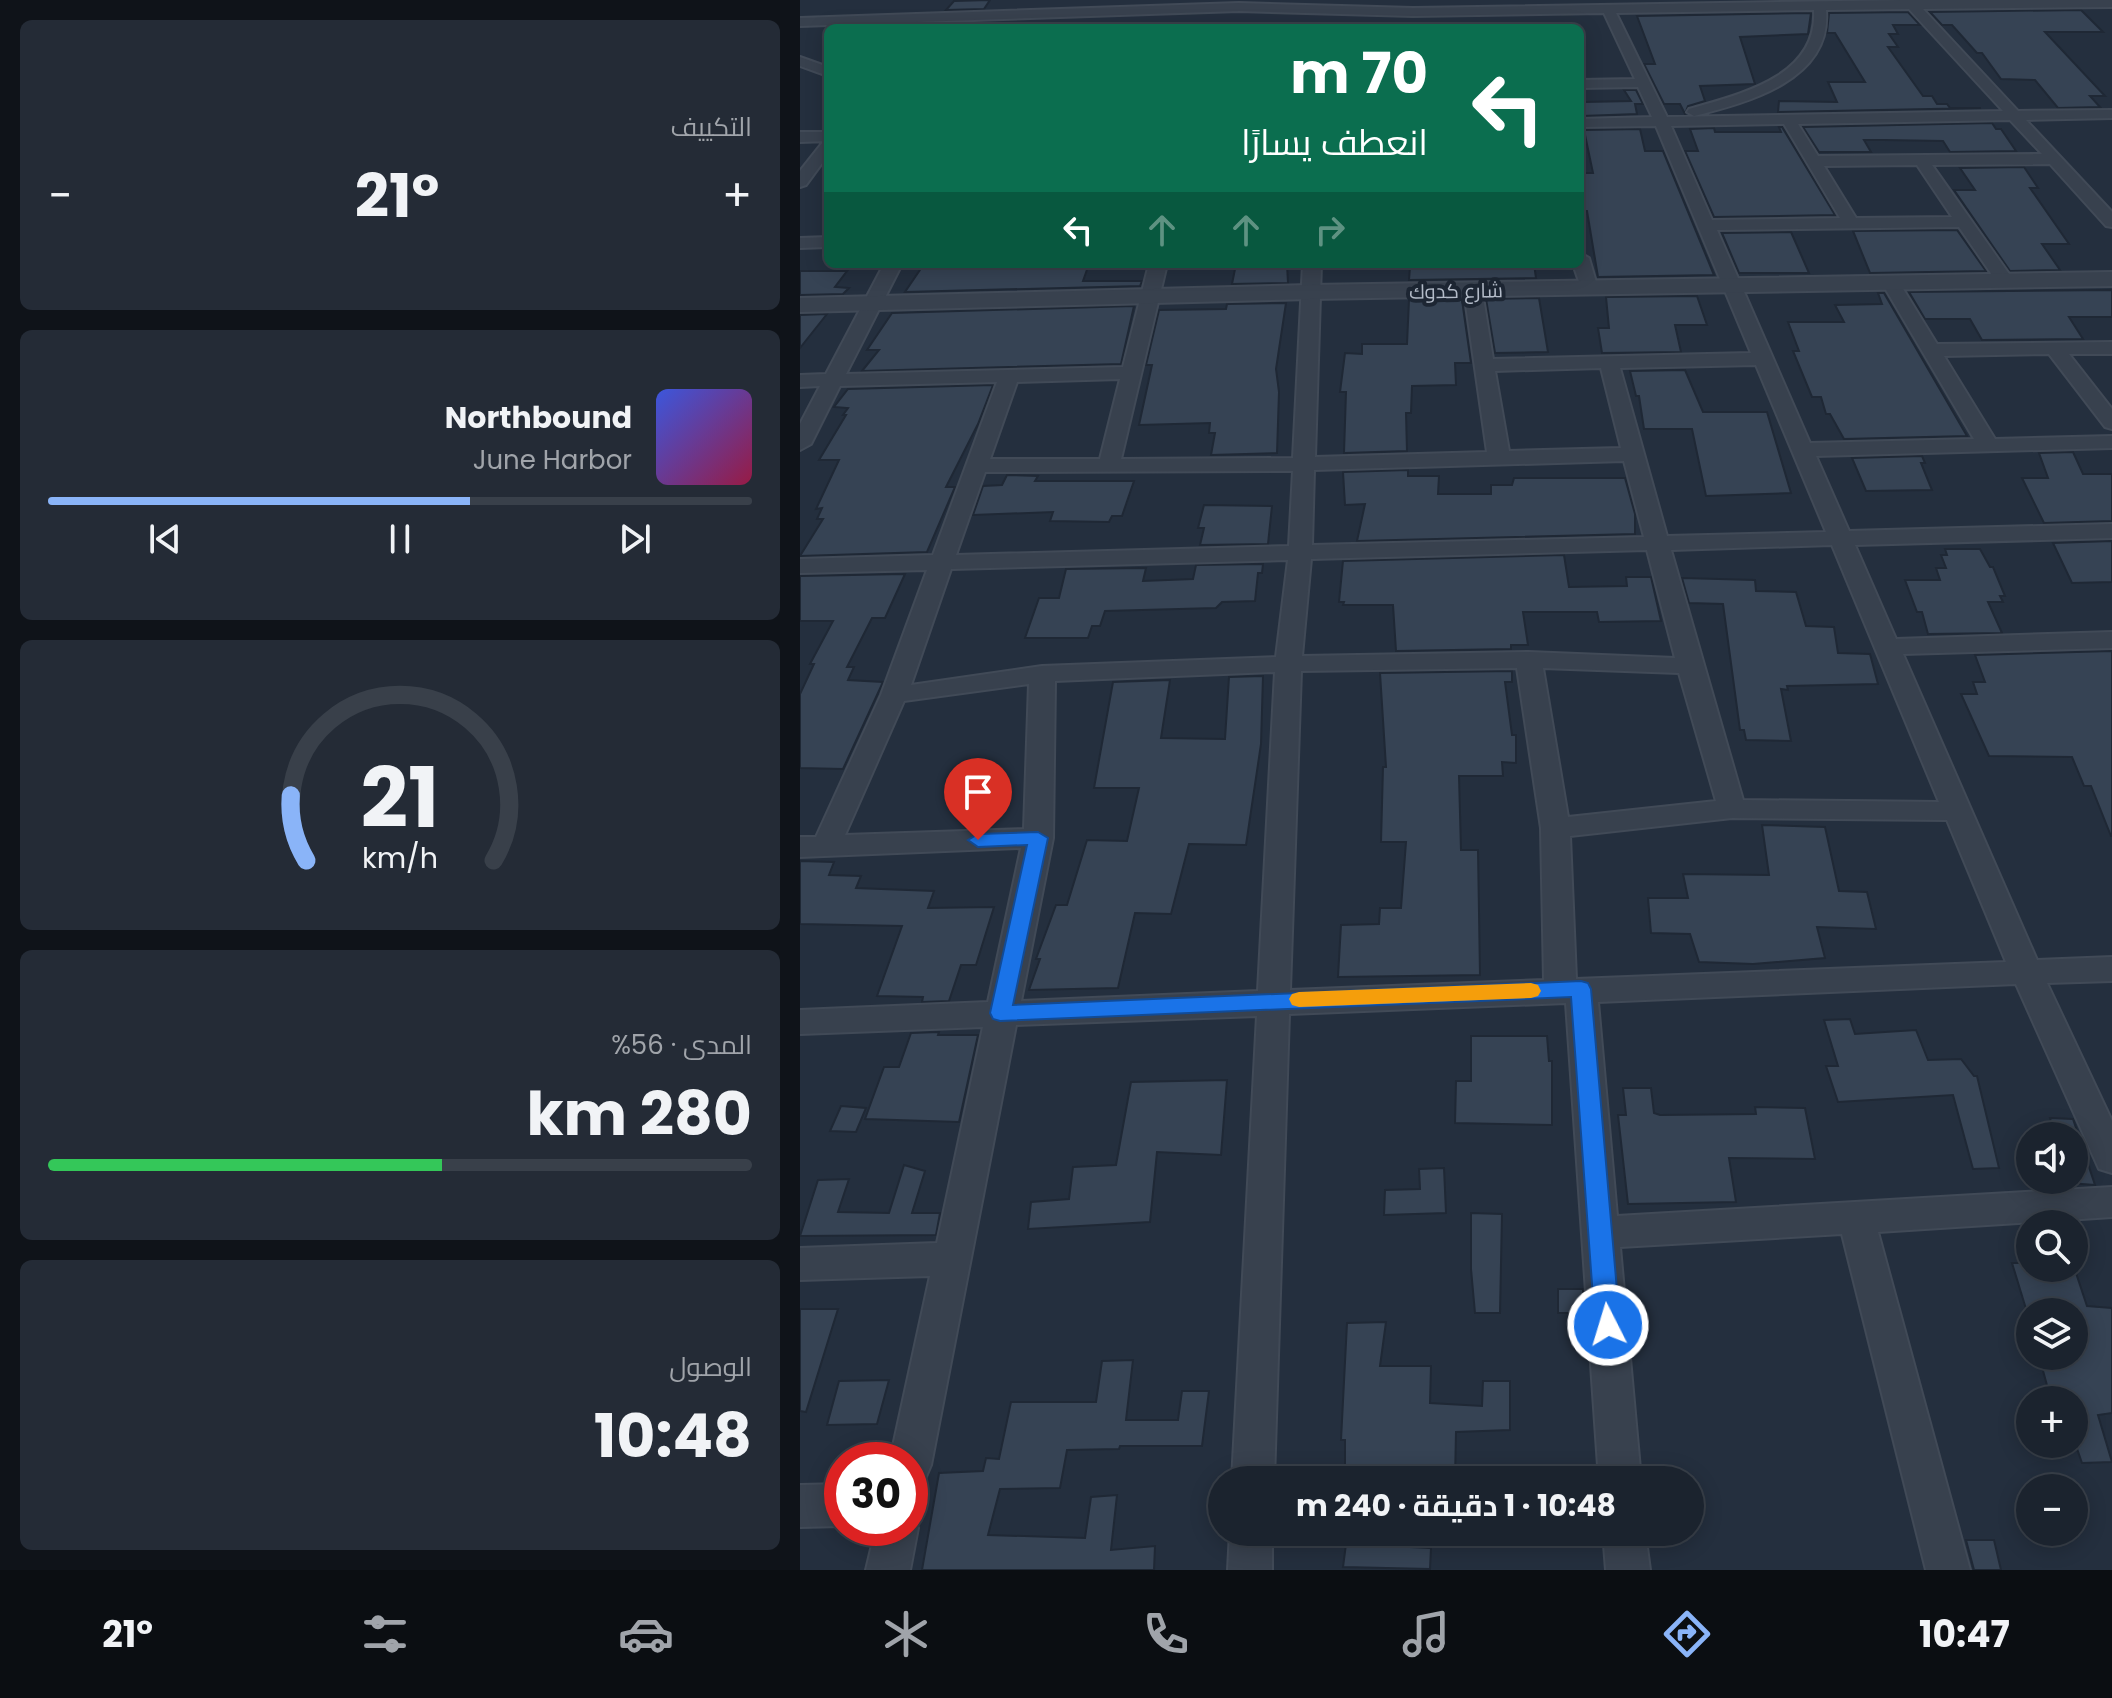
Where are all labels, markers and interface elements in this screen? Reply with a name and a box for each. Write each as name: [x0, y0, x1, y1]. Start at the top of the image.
text: 70 m: [1290, 34, 1428, 113]
icon: left: [1456, 56, 1560, 160]
text: التكييف: [670, 109, 752, 145]
text: انعطف يسارًا: [1241, 117, 1428, 168]
text: 21°: [355, 154, 439, 238]
text: −: [48, 165, 72, 226]
text: +: [722, 165, 752, 226]
icon: left: [1056, 208, 1100, 252]
icon: ahead: [1140, 208, 1184, 252]
icon: ahead: [1224, 208, 1268, 252]
icon: right: [1308, 208, 1352, 252]
street label: شارع كدوك: [1409, 276, 1503, 306]
text: Northbound: [445, 396, 632, 439]
text: June Harbor: [473, 442, 632, 478]
icon: previous: [143, 517, 187, 561]
icon: pause: [378, 517, 422, 561]
icon: next: [613, 517, 657, 561]
text: 21: [361, 740, 439, 856]
pin: [944, 758, 1012, 840]
icon: arrive: [956, 770, 1000, 814]
text: km/h: [362, 838, 438, 878]
text: المدى · 56%: [611, 1027, 752, 1063]
text: 280 km: [526, 1072, 752, 1156]
map controls: [2016, 1122, 2088, 1546]
button: sound: [2016, 1122, 2088, 1194]
button: search: [2016, 1210, 2088, 1282]
position arrow: [1566, 1283, 1650, 1367]
button: layers: [2016, 1298, 2088, 1370]
text: الوصول: [669, 1349, 752, 1385]
button: +: [2016, 1386, 2088, 1458]
text: 10:48: [594, 1394, 752, 1478]
speed limit sign: 30: [824, 1442, 928, 1546]
button: −: [2016, 1474, 2088, 1546]
text: 10:48 · 1 دقيقة · 240 m: [1296, 1484, 1616, 1527]
icon: filters: [357, 1606, 413, 1662]
icon: car: [618, 1606, 674, 1662]
icon: climate: [878, 1606, 934, 1662]
icon: phone: [1138, 1606, 1194, 1662]
icon: music: [1398, 1606, 1454, 1662]
icon: directions: [1659, 1606, 1715, 1662]
text: 21°: [102, 1609, 153, 1660]
text: 10:47: [1919, 1609, 2010, 1660]

